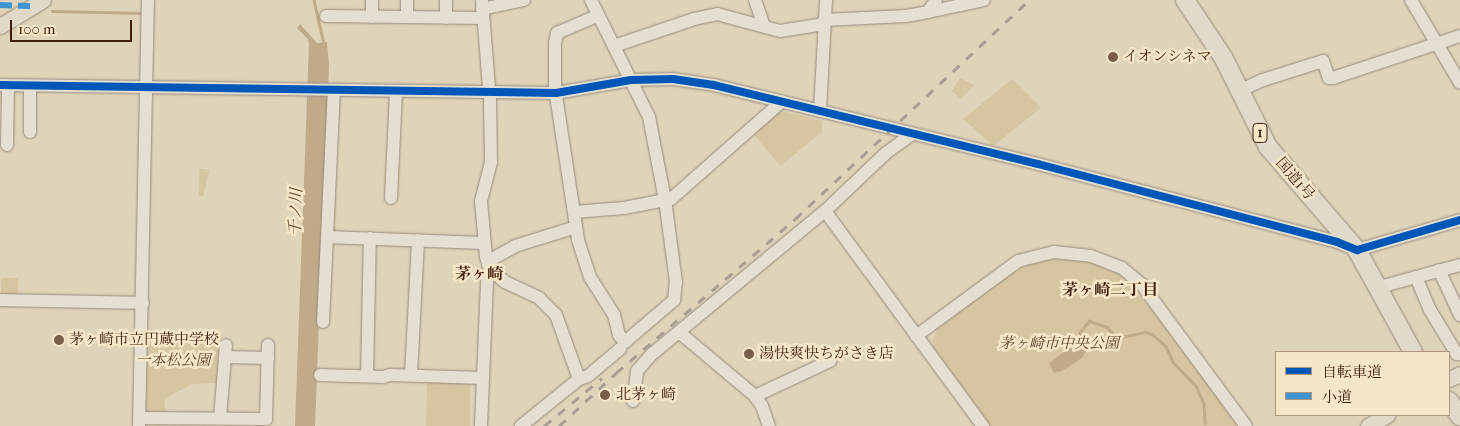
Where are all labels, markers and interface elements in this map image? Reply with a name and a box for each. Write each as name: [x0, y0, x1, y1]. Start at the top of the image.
scale bar: [12, 10, 135, 42]
text: 100 m: [18, 20, 56, 38]
place label: イオンシネマ: [1123, 48, 1213, 66]
marker: イオンシネマ: [1107, 51, 1119, 63]
road number: 1: [1252, 122, 1268, 144]
street label: 国道1号: [1272, 154, 1318, 204]
water label: 千ノ川: [286, 188, 306, 236]
district label: 茅ヶ崎: [455, 264, 503, 284]
district label: 茅ヶ崎二丁目: [1062, 280, 1158, 300]
place label: 茅ヶ崎市立円蔵中学校: [69, 331, 219, 349]
marker: 茅ヶ崎市立円蔵中学校: [53, 334, 65, 346]
park label: 茅ヶ崎市中央公園: [999, 335, 1119, 353]
place label: 湯快爽快ちがさき店: [759, 345, 894, 363]
marker: 湯快爽快ちがさき店: [743, 348, 755, 360]
legend: [1275, 351, 1450, 416]
park label: 一本松公園: [136, 352, 210, 370]
text: 自転車道: [1322, 363, 1382, 381]
place label: 北茅ヶ崎: [616, 386, 676, 404]
marker: 北茅ヶ崎: [598, 388, 612, 402]
text: 小道: [1322, 388, 1352, 406]

